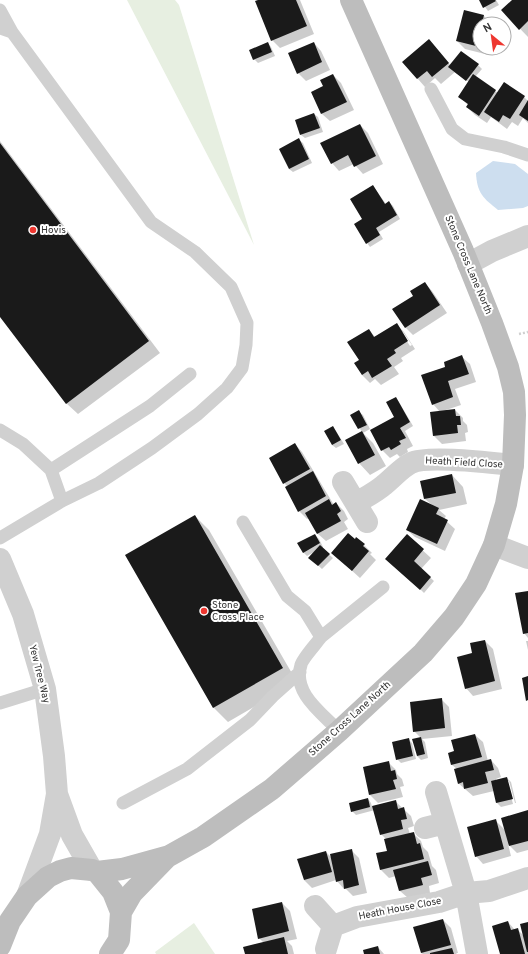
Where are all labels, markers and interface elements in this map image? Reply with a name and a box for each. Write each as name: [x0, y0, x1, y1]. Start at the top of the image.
north arrow: [472, 16, 512, 56]
text: N: [481, 20, 494, 36]
street label: Stone Cross Lane North: [441, 214, 495, 316]
place label: Hovis: [41, 224, 66, 237]
marker: Hovis: [28, 225, 38, 235]
street label: Heath Field Close: [425, 454, 503, 472]
place label: Stone Cross Place: [212, 599, 264, 624]
marker: Stone Cross Place: [199, 606, 209, 616]
street label: Yew Tree Way: [25, 643, 53, 705]
street label: Stone Cross Lane North: [306, 679, 394, 759]
street label: Heath House Close: [357, 895, 443, 923]

